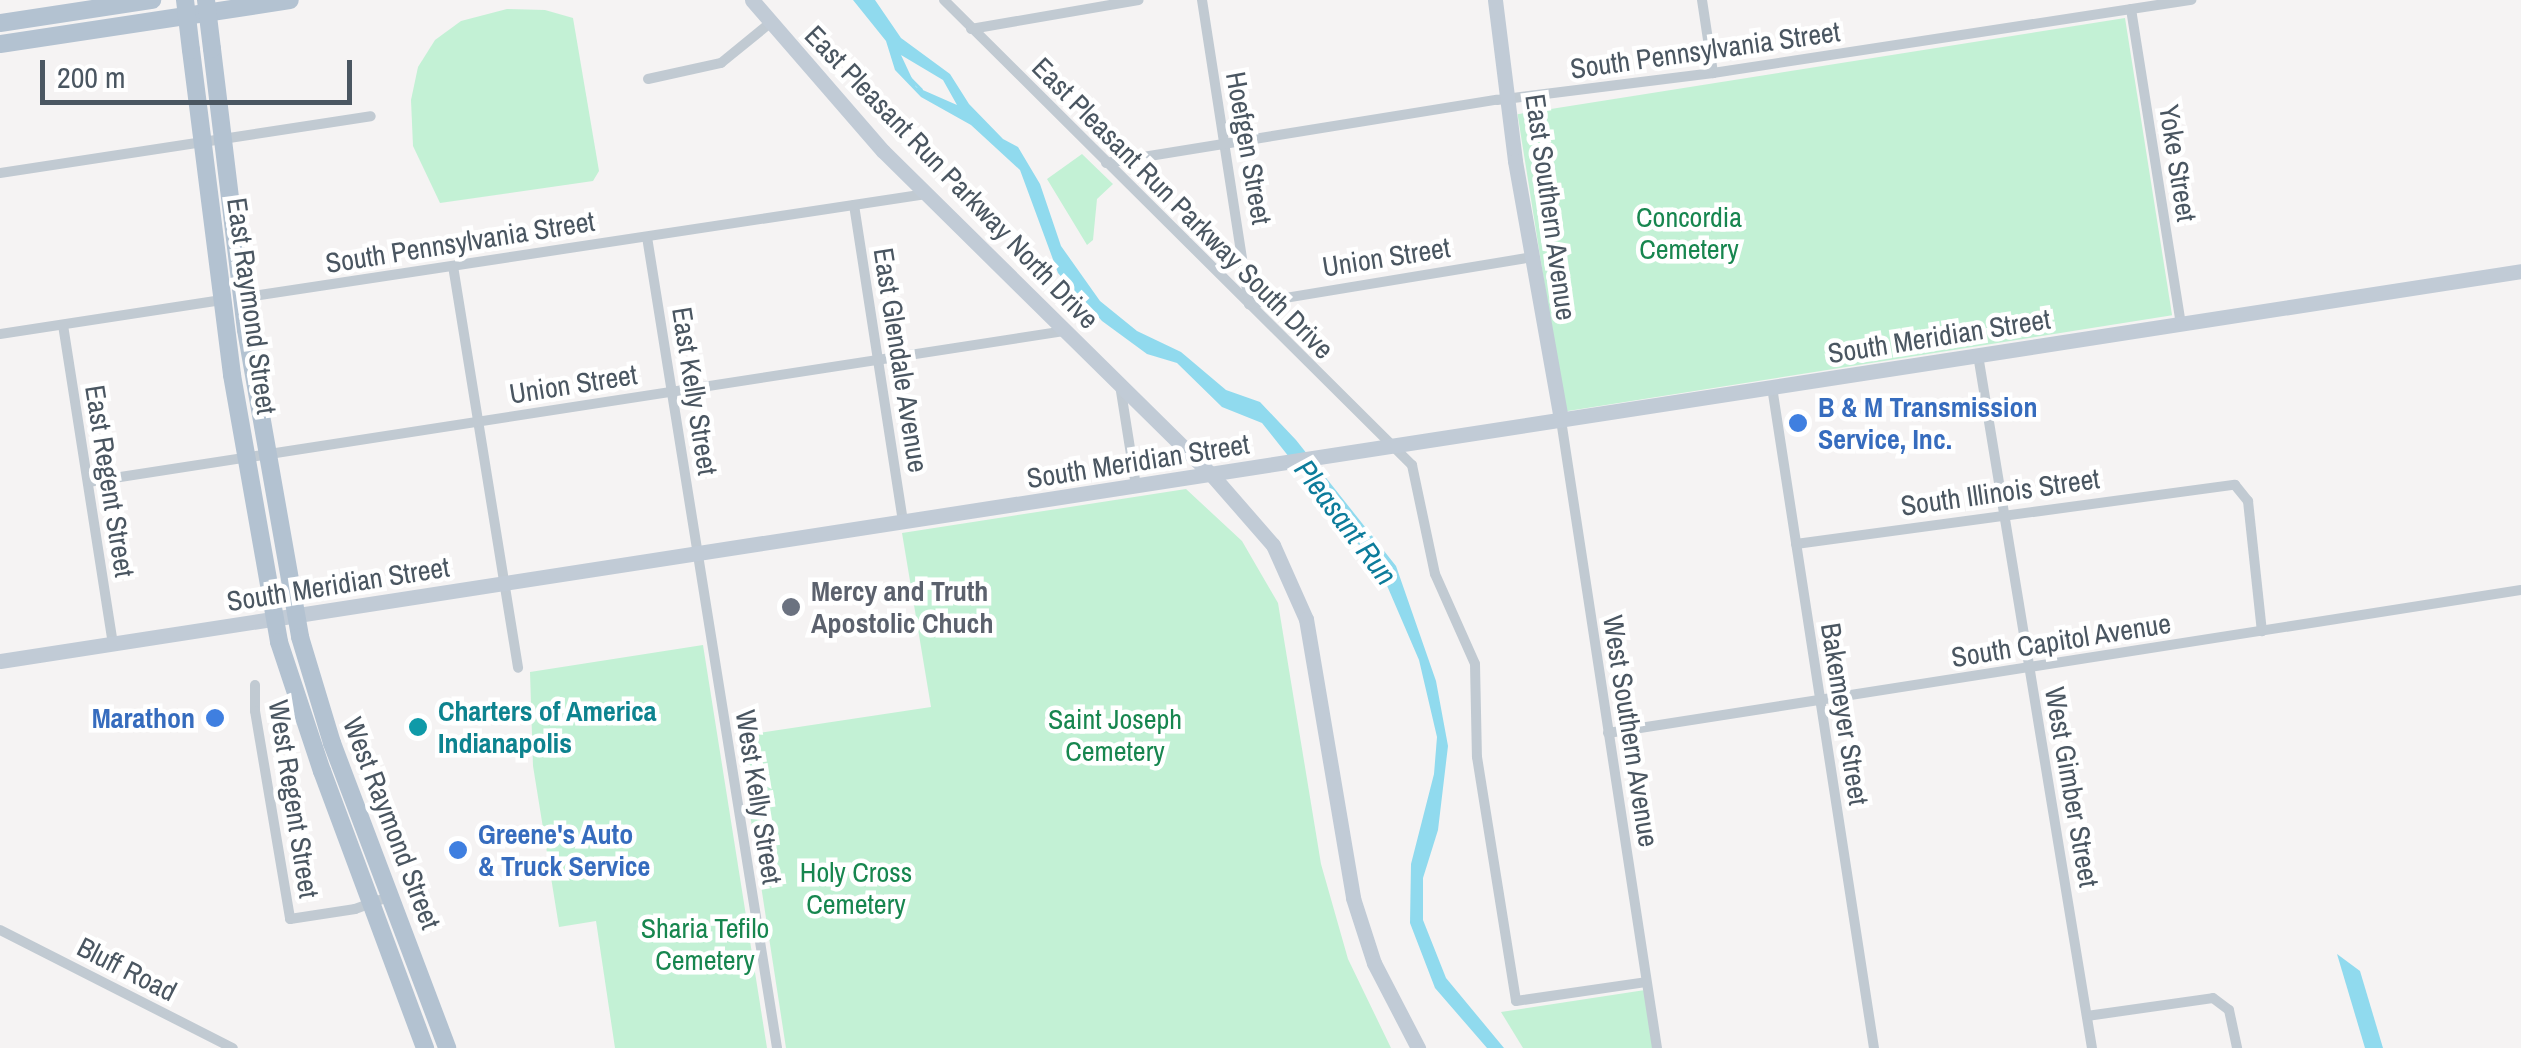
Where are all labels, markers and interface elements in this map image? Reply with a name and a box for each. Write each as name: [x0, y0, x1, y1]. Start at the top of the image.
street label: South Pennsylvania Street: [1568, 14, 1842, 86]
street label: East Pleasant Run Parkway North Drive: [798, 18, 1106, 336]
scale bar: [45, 40, 358, 102]
street label: East Pleasant Run Parkway South Drive: [1025, 50, 1341, 366]
text: 200 m: [57, 57, 125, 97]
street label: Hoefgen Street: [1219, 69, 1279, 227]
street label: East Southern Avenue: [1518, 91, 1584, 323]
street label: Yoke Street: [2152, 102, 2204, 224]
street label: East Raymond Street: [220, 196, 284, 416]
park label: Concordia Cemetery: [1636, 200, 1742, 266]
street label: South Pennsylvania Street: [323, 204, 597, 280]
street label: Union Street: [1320, 230, 1452, 284]
street label: East Glendale Avenue: [867, 245, 935, 475]
street label: South Meridian Street: [1825, 302, 2053, 370]
street label: East Kelly Street: [665, 305, 725, 477]
street label: Union Street: [507, 357, 639, 411]
street label: East Regent Street: [78, 383, 142, 579]
place label: B & M Transmission Service, Inc.: [1818, 390, 2037, 456]
marker: B & M Transmission Service, Inc.: [1787, 412, 1809, 434]
street label: South Meridian Street: [1024, 427, 1252, 495]
water label: Pleasant Run: [1287, 452, 1405, 592]
street label: South Illinois Street: [1898, 461, 2102, 523]
street label: South Meridian Street: [224, 550, 452, 618]
place label: Mercy and Truth Apostolic Chuch: [811, 574, 993, 640]
marker: Mercy and Truth Apostolic Chuch: [780, 596, 802, 618]
street label: South Capitol Avenue: [1948, 606, 2174, 674]
street label: West Southern Avenue: [1596, 612, 1666, 850]
street label: Bakemeyer Street: [1814, 621, 1876, 807]
street label: West Gimber Street: [2038, 684, 2106, 890]
place label: Charters of America Indianapolis: [438, 694, 657, 760]
street label: West Regent Street: [262, 698, 326, 900]
place label: Marathon: [92, 701, 195, 735]
park label: Saint Joseph Cemetery: [1048, 702, 1182, 768]
marker: Marathon: [204, 707, 226, 729]
street label: West Kelly Street: [729, 708, 789, 886]
street label: West Raymond Street: [336, 712, 448, 934]
marker: Charters of America Indianapolis: [407, 716, 429, 738]
place label: Greene's Auto & Truck Service: [478, 817, 650, 883]
marker: Greene's Auto & Truck Service: [447, 839, 469, 861]
park label: Holy Cross Cemetery: [800, 855, 912, 921]
park label: Sharia Tefilo Cemetery: [641, 911, 769, 977]
street label: Bluff Road: [72, 930, 182, 1008]

